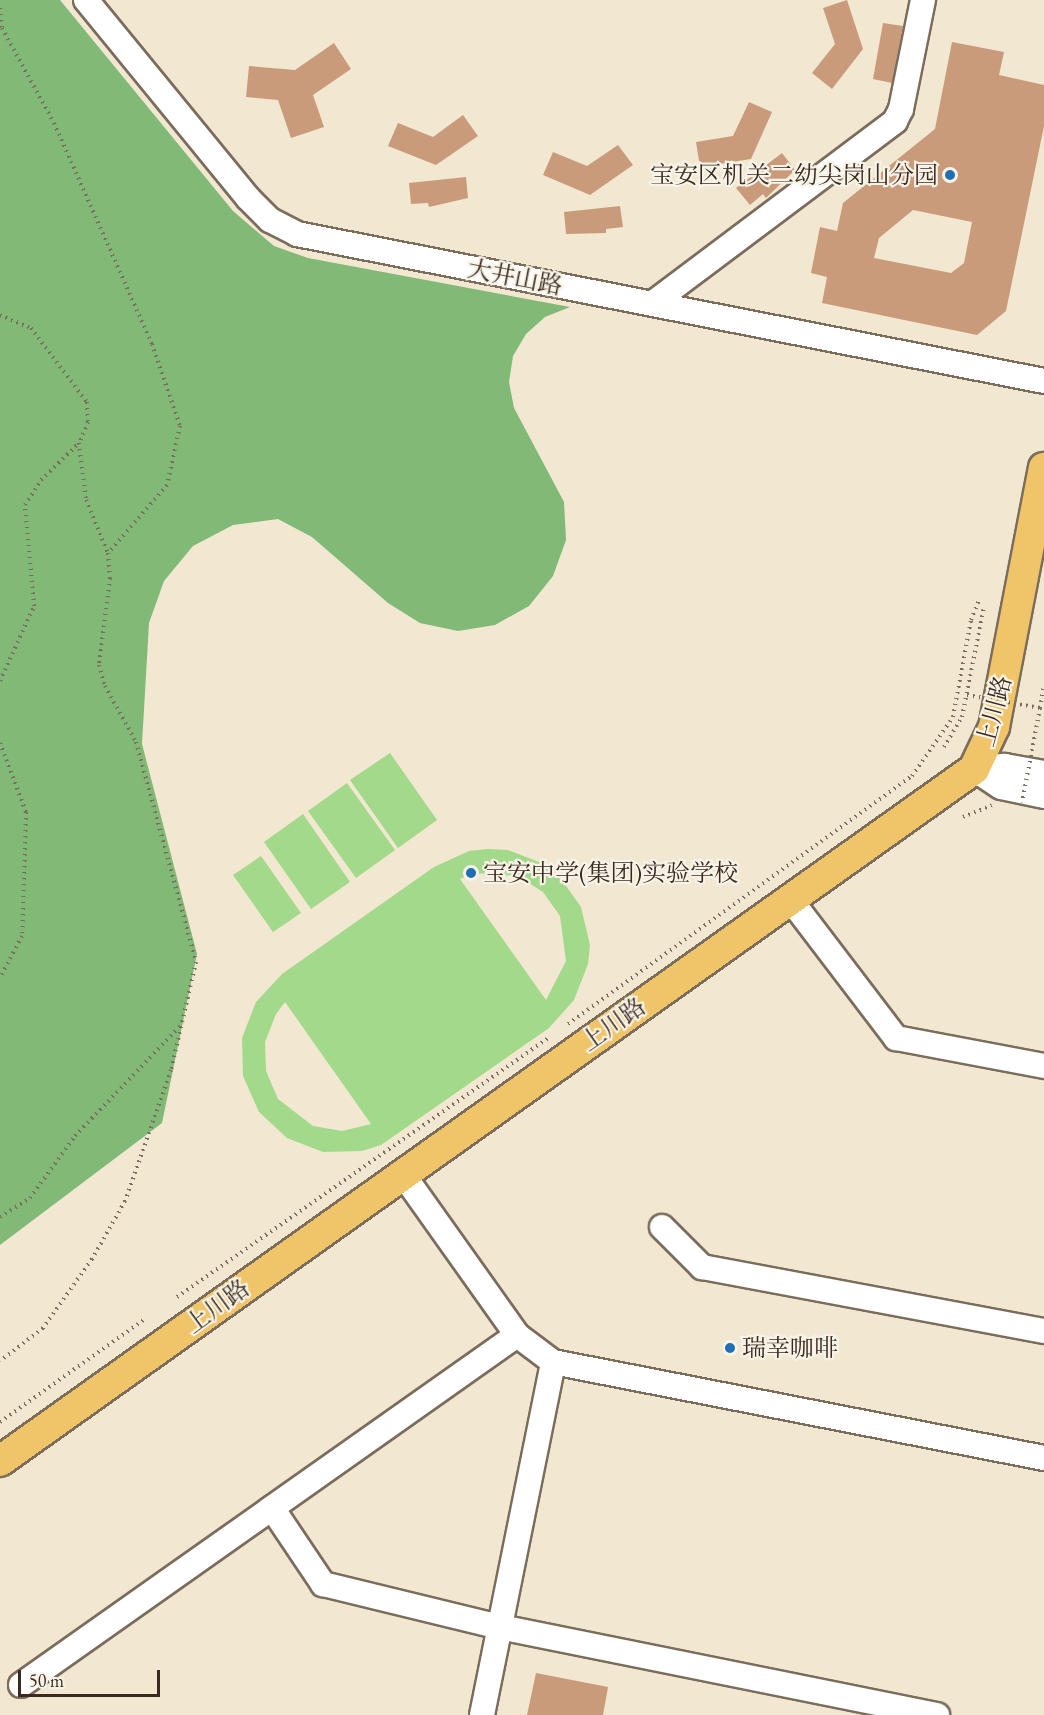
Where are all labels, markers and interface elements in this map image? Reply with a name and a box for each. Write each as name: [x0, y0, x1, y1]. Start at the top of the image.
place label: 宝安区机关二幼尖岗山分园: [650, 161, 938, 189]
marker: 宝安区机关二幼尖岗山分园: [943, 168, 957, 182]
street label: 大井山路: [465, 254, 565, 300]
street label: 上川路: [971, 672, 1017, 750]
place label: 宝安中学(集团)实验学校: [483, 859, 738, 887]
marker: 宝安中学(集团)实验学校: [464, 866, 478, 880]
street label: 上川路: [575, 992, 651, 1056]
street label: 上川路: [179, 1273, 255, 1339]
place label: 瑞幸咖啡: [742, 1334, 838, 1362]
marker: 瑞幸咖啡: [723, 1341, 737, 1355]
scale bar: [21, 1658, 164, 1696]
text: 50 m: [29, 1669, 64, 1692]

